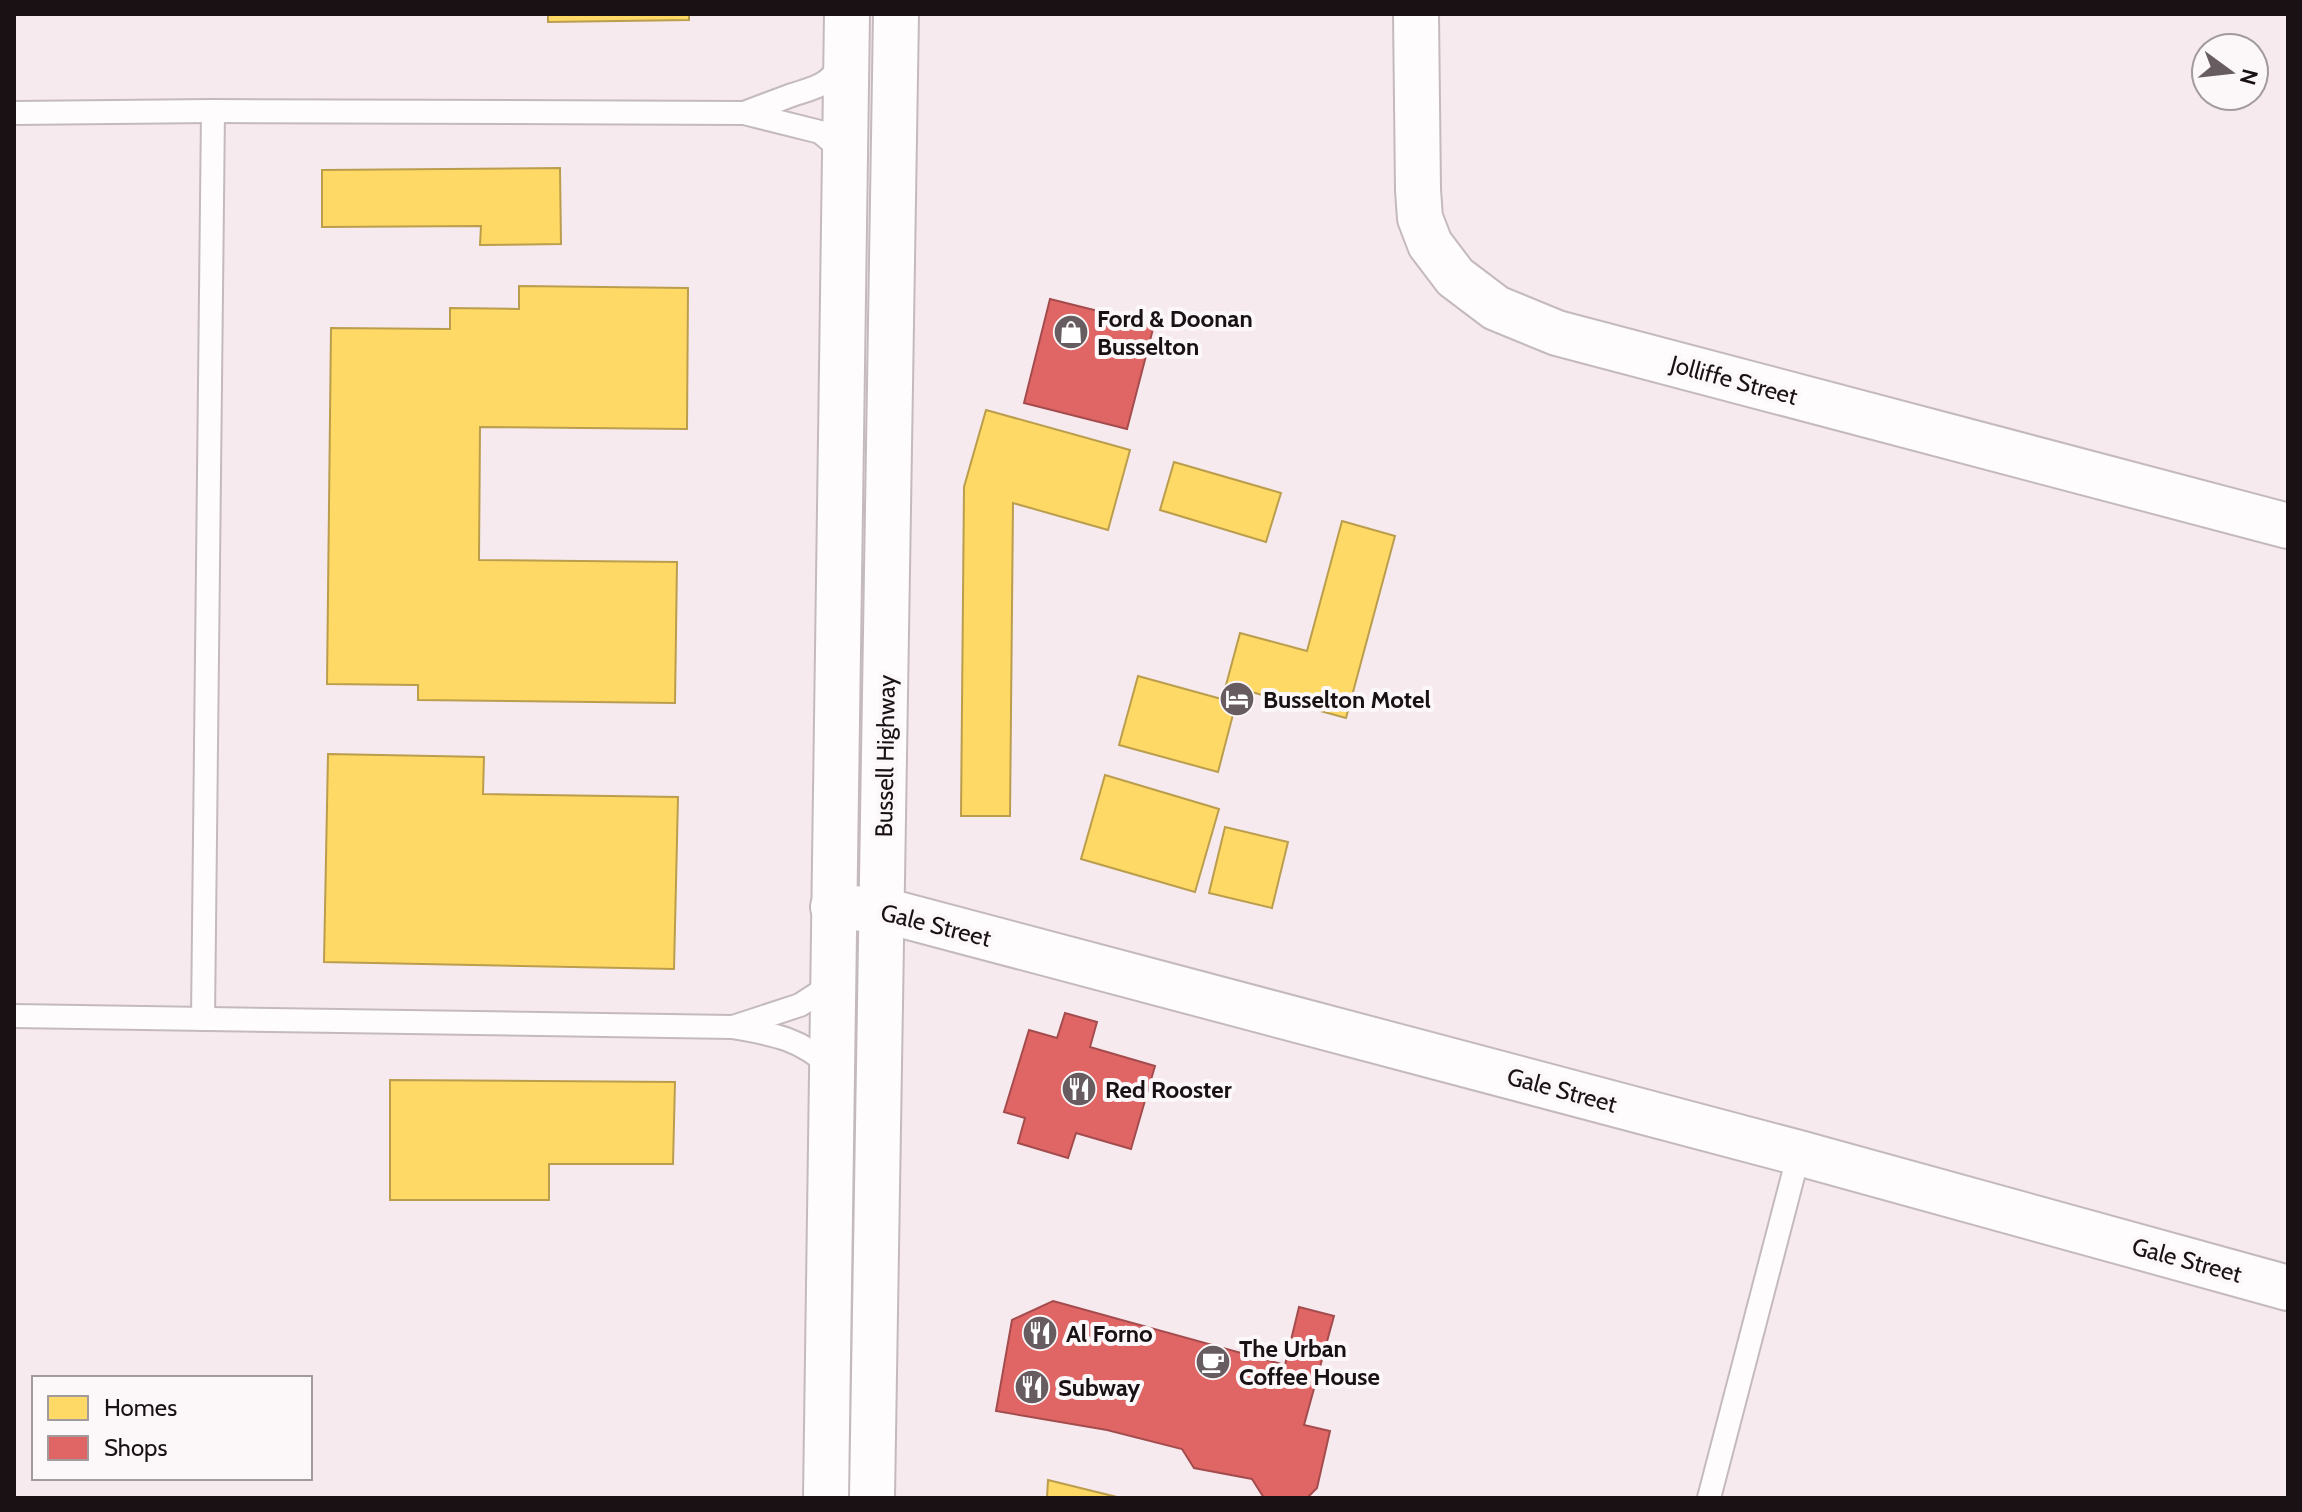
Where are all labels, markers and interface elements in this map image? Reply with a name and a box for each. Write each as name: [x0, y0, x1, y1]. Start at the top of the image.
north arrow: [2190, 32, 2270, 112]
text: N: [2234, 66, 2264, 88]
place label: Ford & Doonan Busselton: [1097, 304, 1253, 361]
shop icon: Ford & Doonan Busselton: [1052, 313, 1090, 351]
street label: Jolliffe Street: [1666, 349, 1801, 411]
street label: Bussell Highway: [869, 674, 901, 838]
hotel icon: Busselton Motel: [1218, 680, 1256, 718]
place label: Busselton Motel: [1263, 685, 1431, 714]
street label: Gale Street: [878, 897, 994, 953]
street label: Gale Street: [1504, 1061, 1620, 1119]
restaurant icon: Red Rooster: [1060, 1070, 1098, 1108]
place label: Red Rooster: [1105, 1075, 1232, 1104]
street label: Gale Street: [2129, 1231, 2245, 1289]
restaurant icon: Al Forno: [1021, 1314, 1059, 1352]
place label: Al Forno: [1066, 1319, 1153, 1348]
place label: The Urban Coffee House: [1239, 1334, 1380, 1391]
cafe icon: The Urban Coffee House: [1194, 1343, 1232, 1381]
restaurant icon: Subway: [1013, 1368, 1051, 1406]
place label: Subway: [1058, 1373, 1140, 1402]
legend: [32, 1376, 312, 1480]
text: Homes: [104, 1393, 177, 1422]
text: Shops: [104, 1433, 167, 1462]

